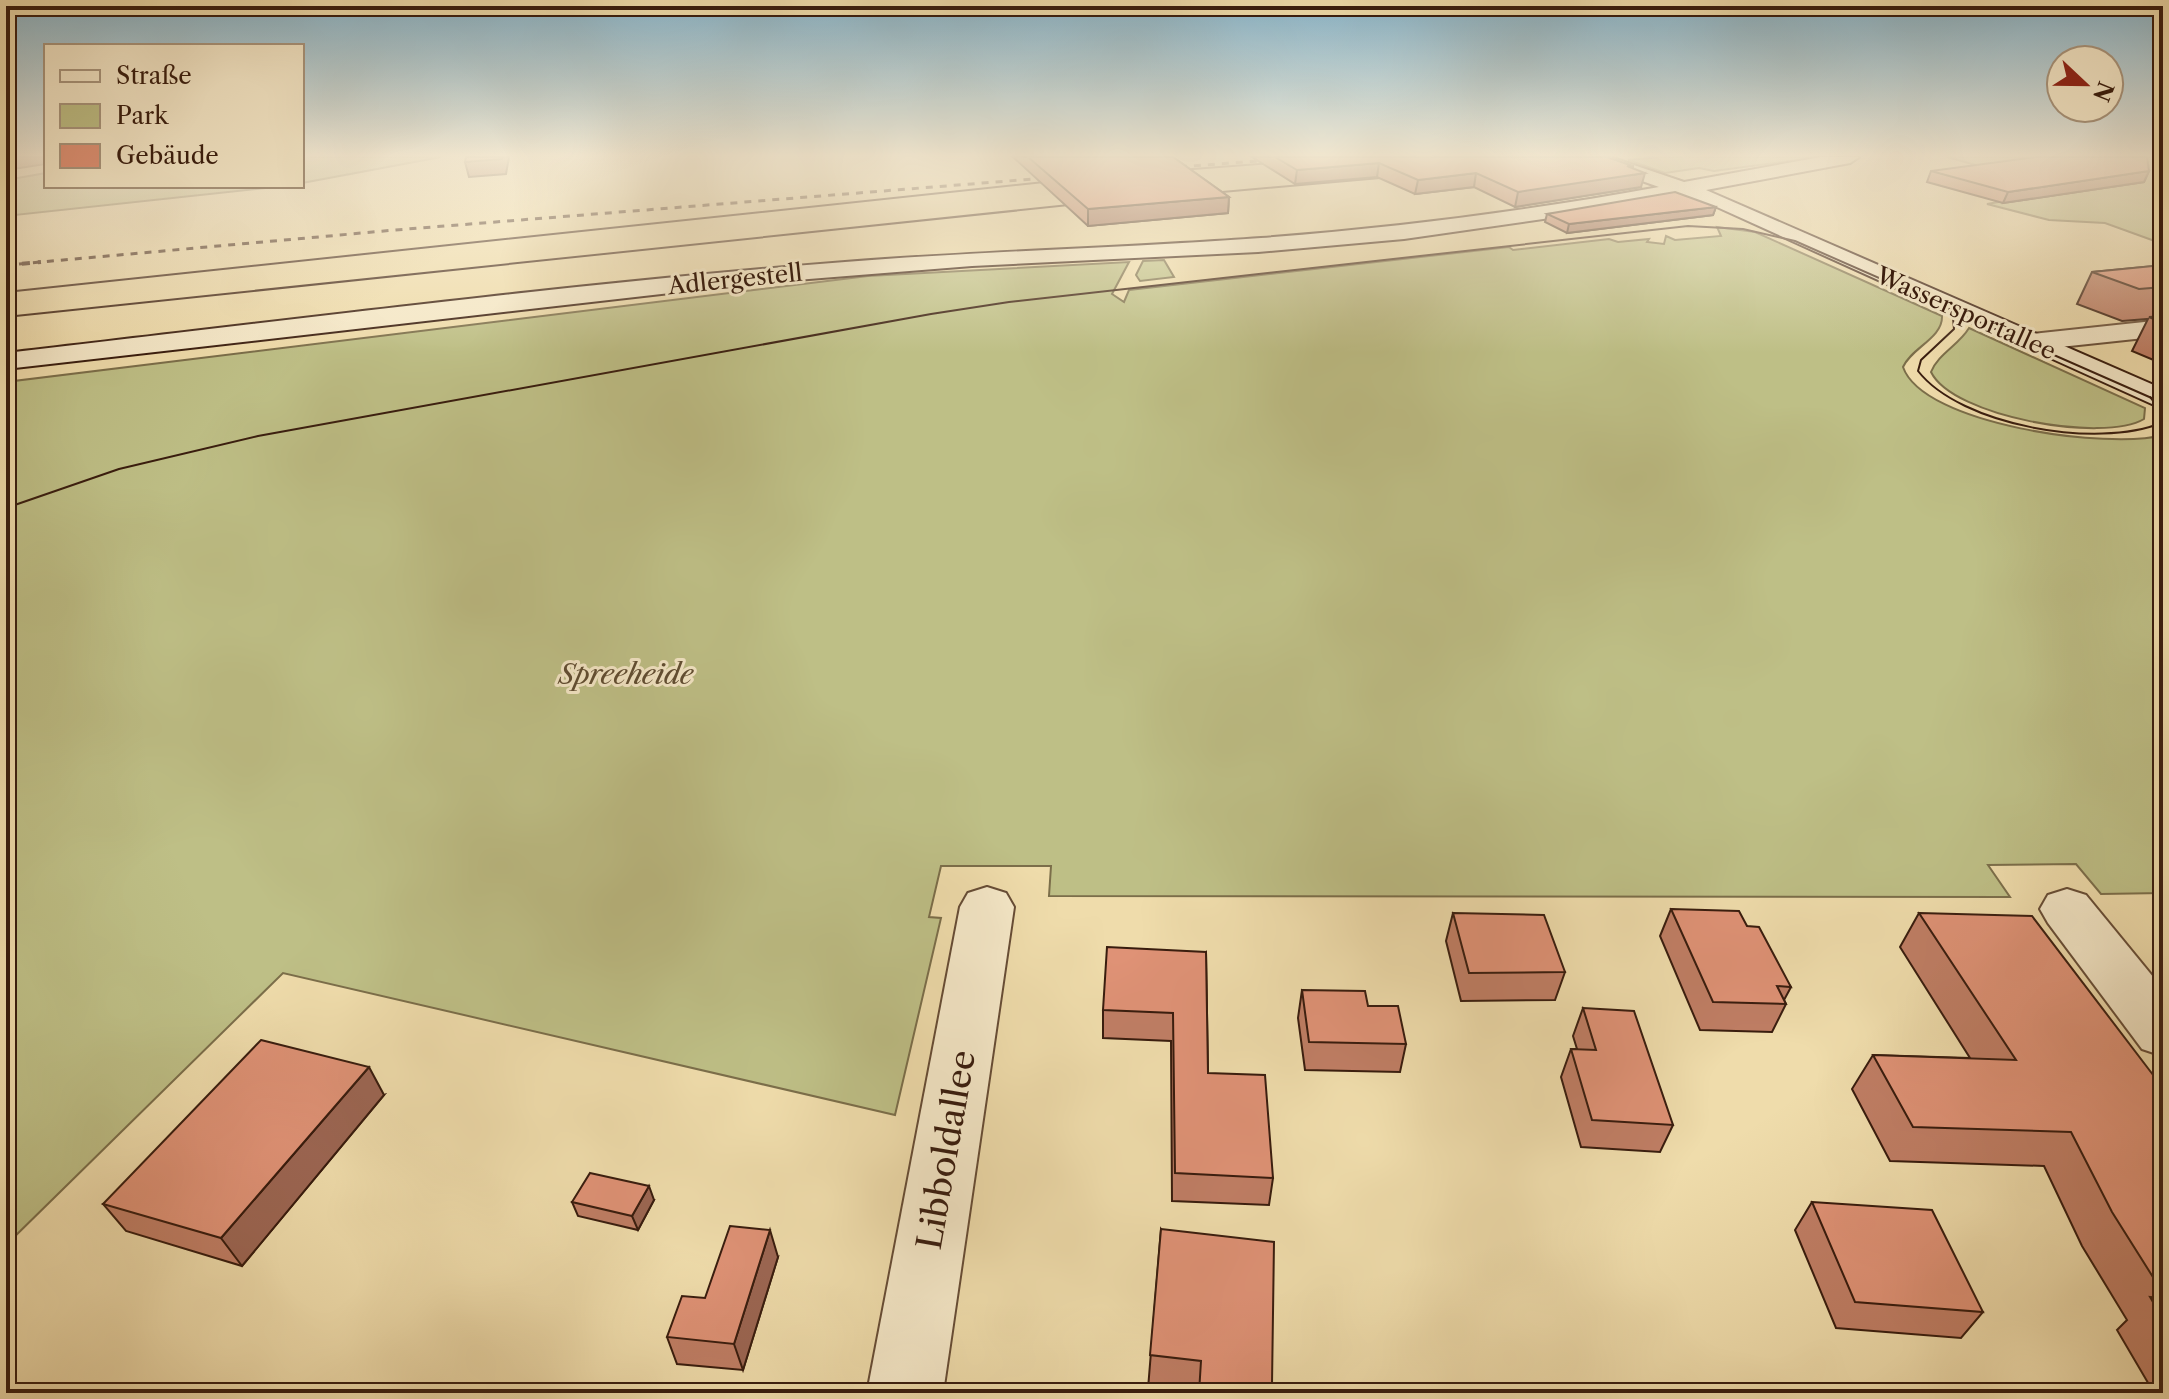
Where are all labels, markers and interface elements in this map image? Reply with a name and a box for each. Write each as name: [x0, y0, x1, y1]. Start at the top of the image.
legend: [44, 44, 304, 188]
north arrow: [2045, 44, 2125, 124]
text: Straße: [116, 61, 192, 90]
text: N: [2087, 77, 2119, 105]
text: Park: [116, 101, 169, 130]
text: Gebäude: [116, 141, 219, 170]
street label: Adlergestell: [665, 258, 804, 301]
street label: Wassersportallee: [1871, 260, 2060, 366]
park label: Spreeheide: [557, 657, 695, 691]
street label: Libboldallee: [908, 1047, 984, 1253]

